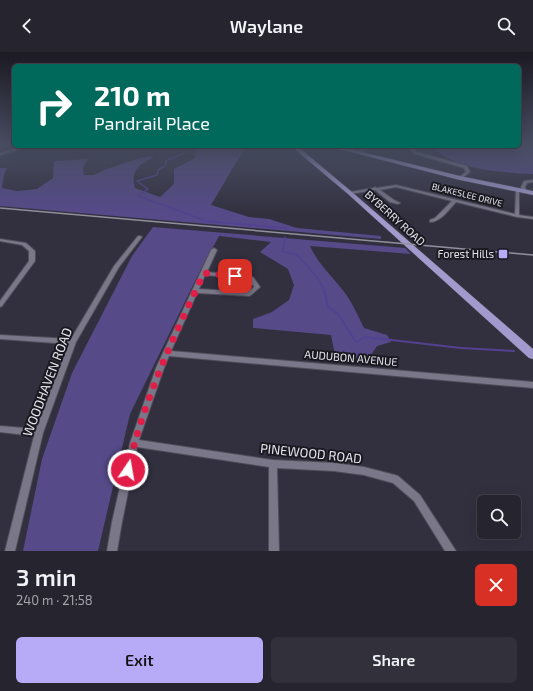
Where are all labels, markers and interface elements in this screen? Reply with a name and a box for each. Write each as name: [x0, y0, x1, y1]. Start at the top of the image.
icon: back: [16, 15, 38, 37]
text: Waylane: [230, 15, 303, 37]
icon: search: [495, 15, 517, 37]
text: 210 m: [94, 78, 171, 112]
icon: right: [28, 80, 80, 132]
text: Pandrail Place: [94, 112, 210, 134]
street label: BLAKESLEE DRIVE: [431, 180, 504, 209]
street label: BYBERRY ROAD: [363, 187, 428, 248]
place label: Forest Hills: [437, 247, 494, 260]
marker: Forest Hills: [497, 248, 509, 260]
pin: [218, 259, 252, 293]
icon: arrive: [224, 265, 246, 287]
street label: WOODHAVEN ROAD: [19, 325, 75, 439]
street label: AUDUBON AVENUE: [304, 347, 398, 368]
street label: PINEWOOD ROAD: [259, 440, 363, 466]
position arrow: [107, 449, 149, 491]
map controls: [477, 495, 521, 539]
button: search: [477, 495, 521, 539]
text: 3 min: [16, 562, 76, 591]
button: close: [475, 564, 517, 606]
text: 240 m · 21:58: [16, 592, 93, 608]
button: Exit: [16, 637, 263, 683]
button: Share: [271, 637, 517, 683]

